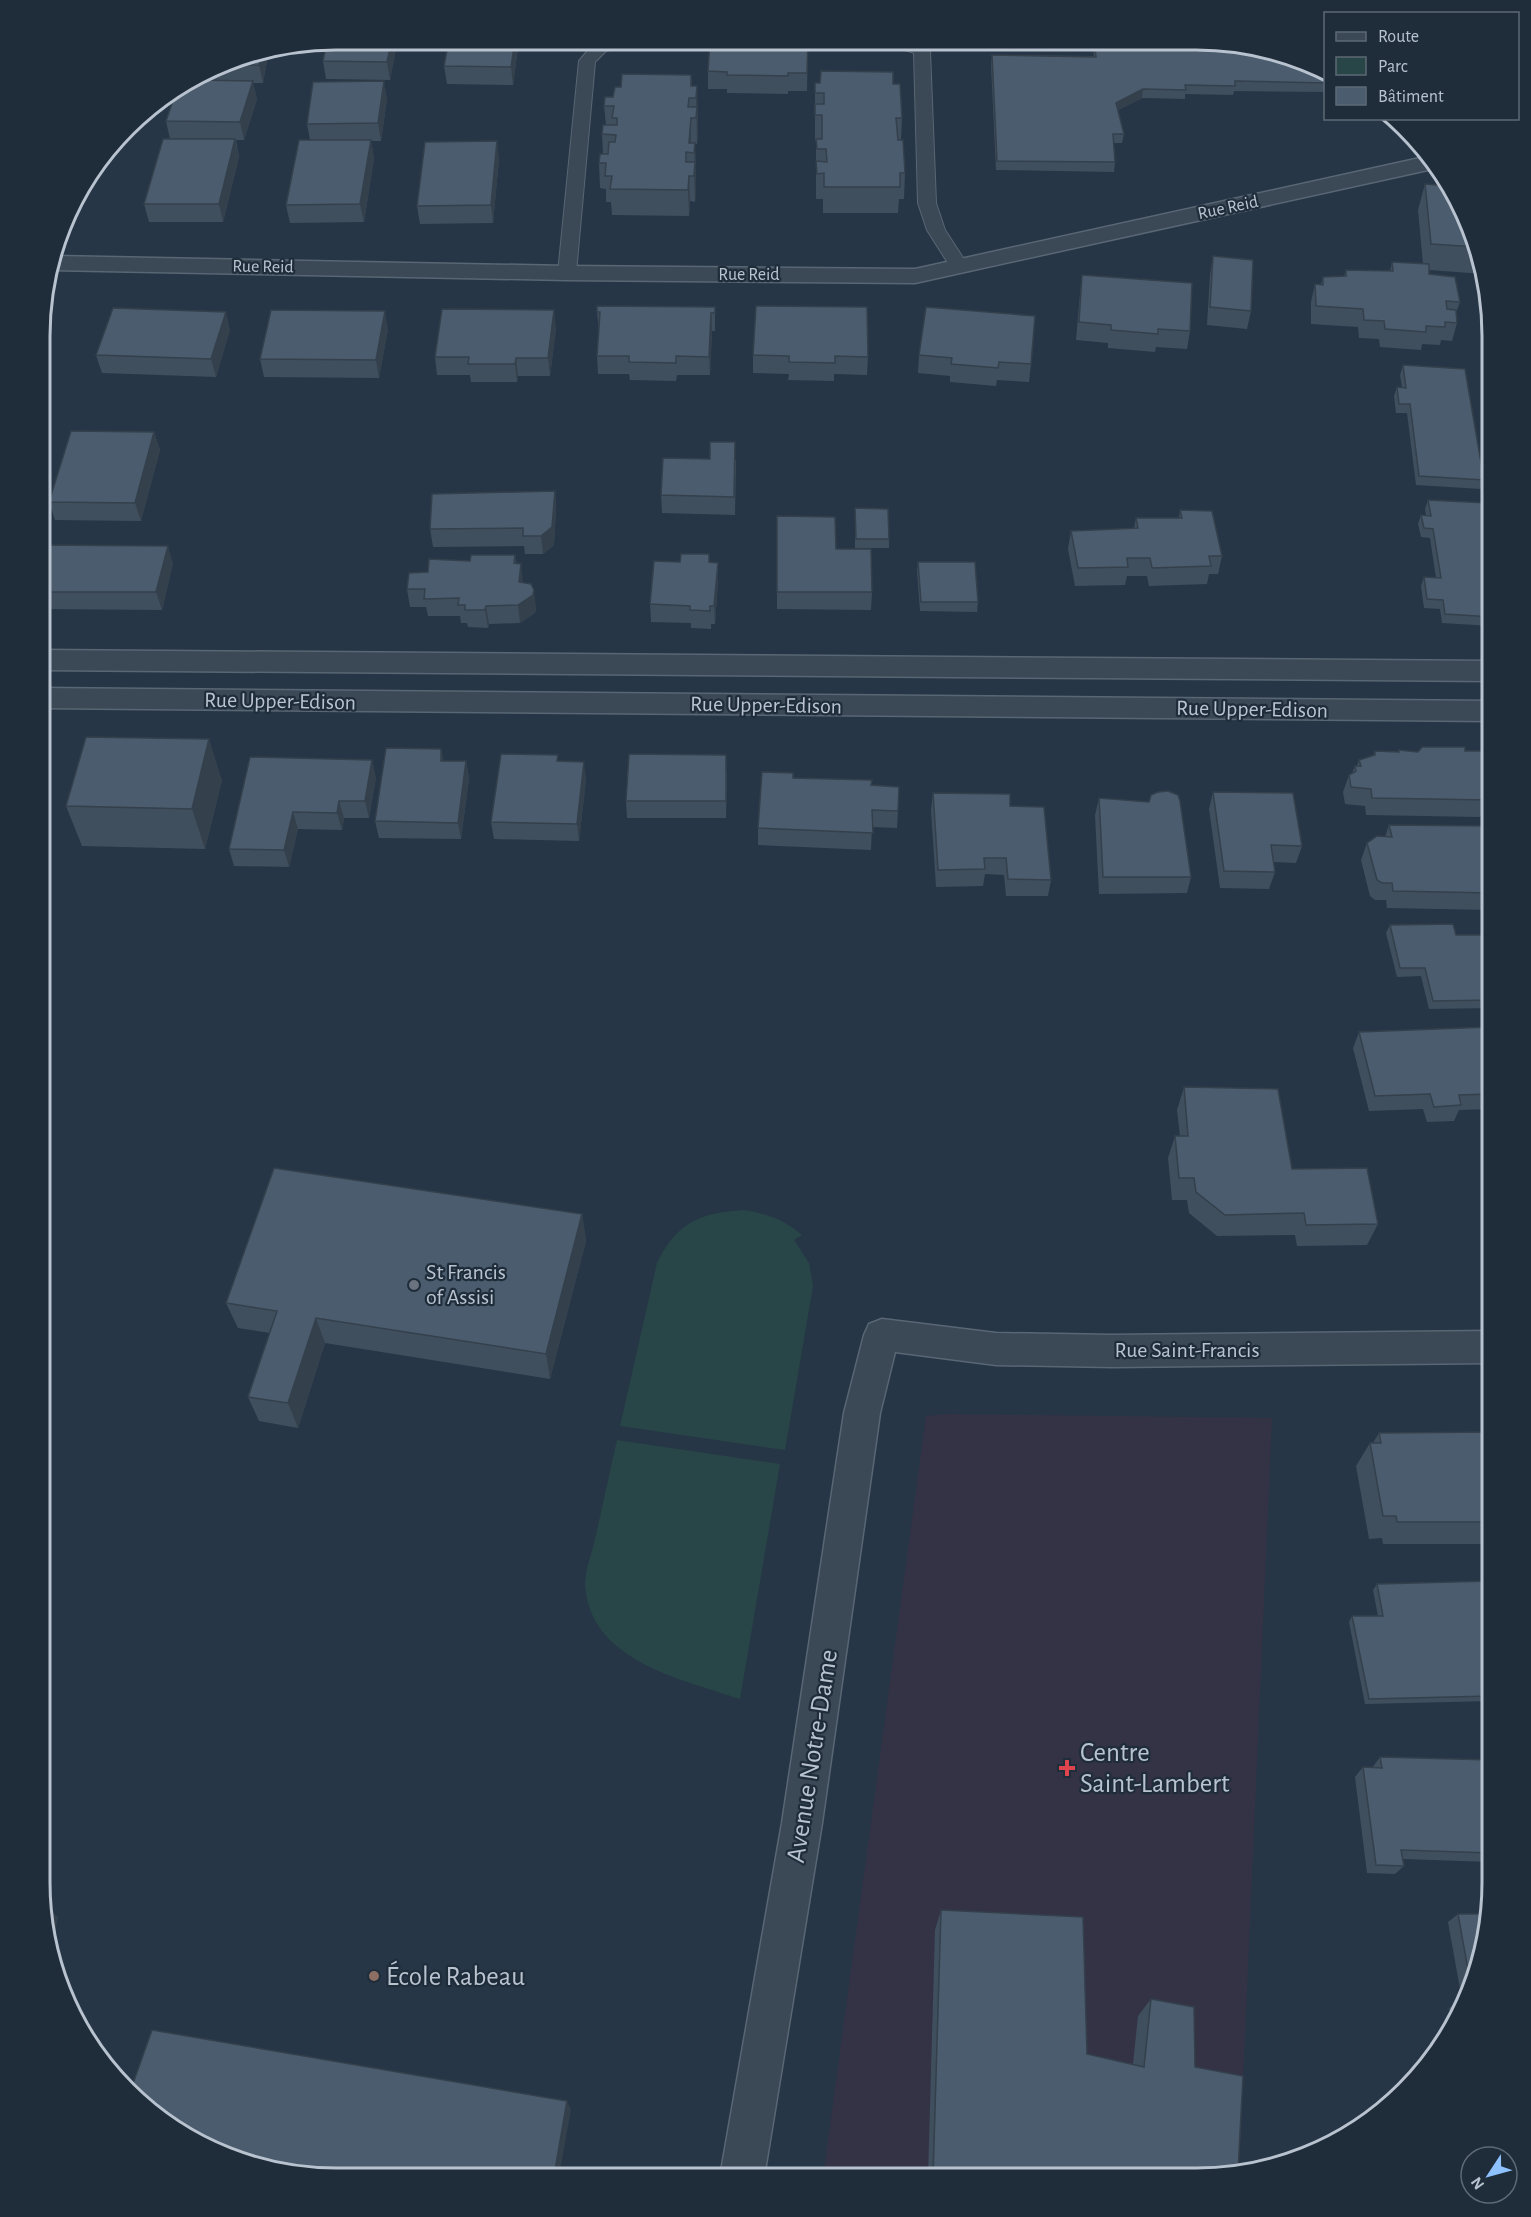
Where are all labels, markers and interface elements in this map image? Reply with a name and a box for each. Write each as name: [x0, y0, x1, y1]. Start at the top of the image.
legend: [1324, 12, 1519, 120]
text: Route: [1378, 28, 1419, 46]
text: Parc: [1378, 58, 1408, 76]
text: Bâtiment: [1378, 88, 1444, 106]
street label: Rue Reid: [1196, 193, 1260, 223]
street label: Rue Reid: [232, 257, 294, 277]
street label: Rue Reid: [718, 266, 780, 284]
street label: Rue Upper-Edison: [204, 689, 356, 713]
street label: Rue Upper-Edison: [690, 693, 842, 717]
street label: Rue Upper-Edison: [1176, 697, 1328, 721]
place label: St Francis of Assisi: [426, 1261, 506, 1308]
marker: St Francis of Assisi: [407, 1278, 421, 1292]
street label: Rue Saint-Francis: [1114, 1339, 1260, 1361]
street label: Avenue Notre-Dame: [782, 1648, 842, 1864]
place label: Centre Saint-Lambert: [1080, 1739, 1230, 1797]
marker: Centre Saint-Lambert: [1058, 1759, 1076, 1777]
place label: École Rabeau: [386, 1960, 525, 1990]
marker: École Rabeau: [367, 1969, 381, 1983]
north arrow: [1459, 2145, 1519, 2205]
text: N: [1468, 2174, 1487, 2192]

